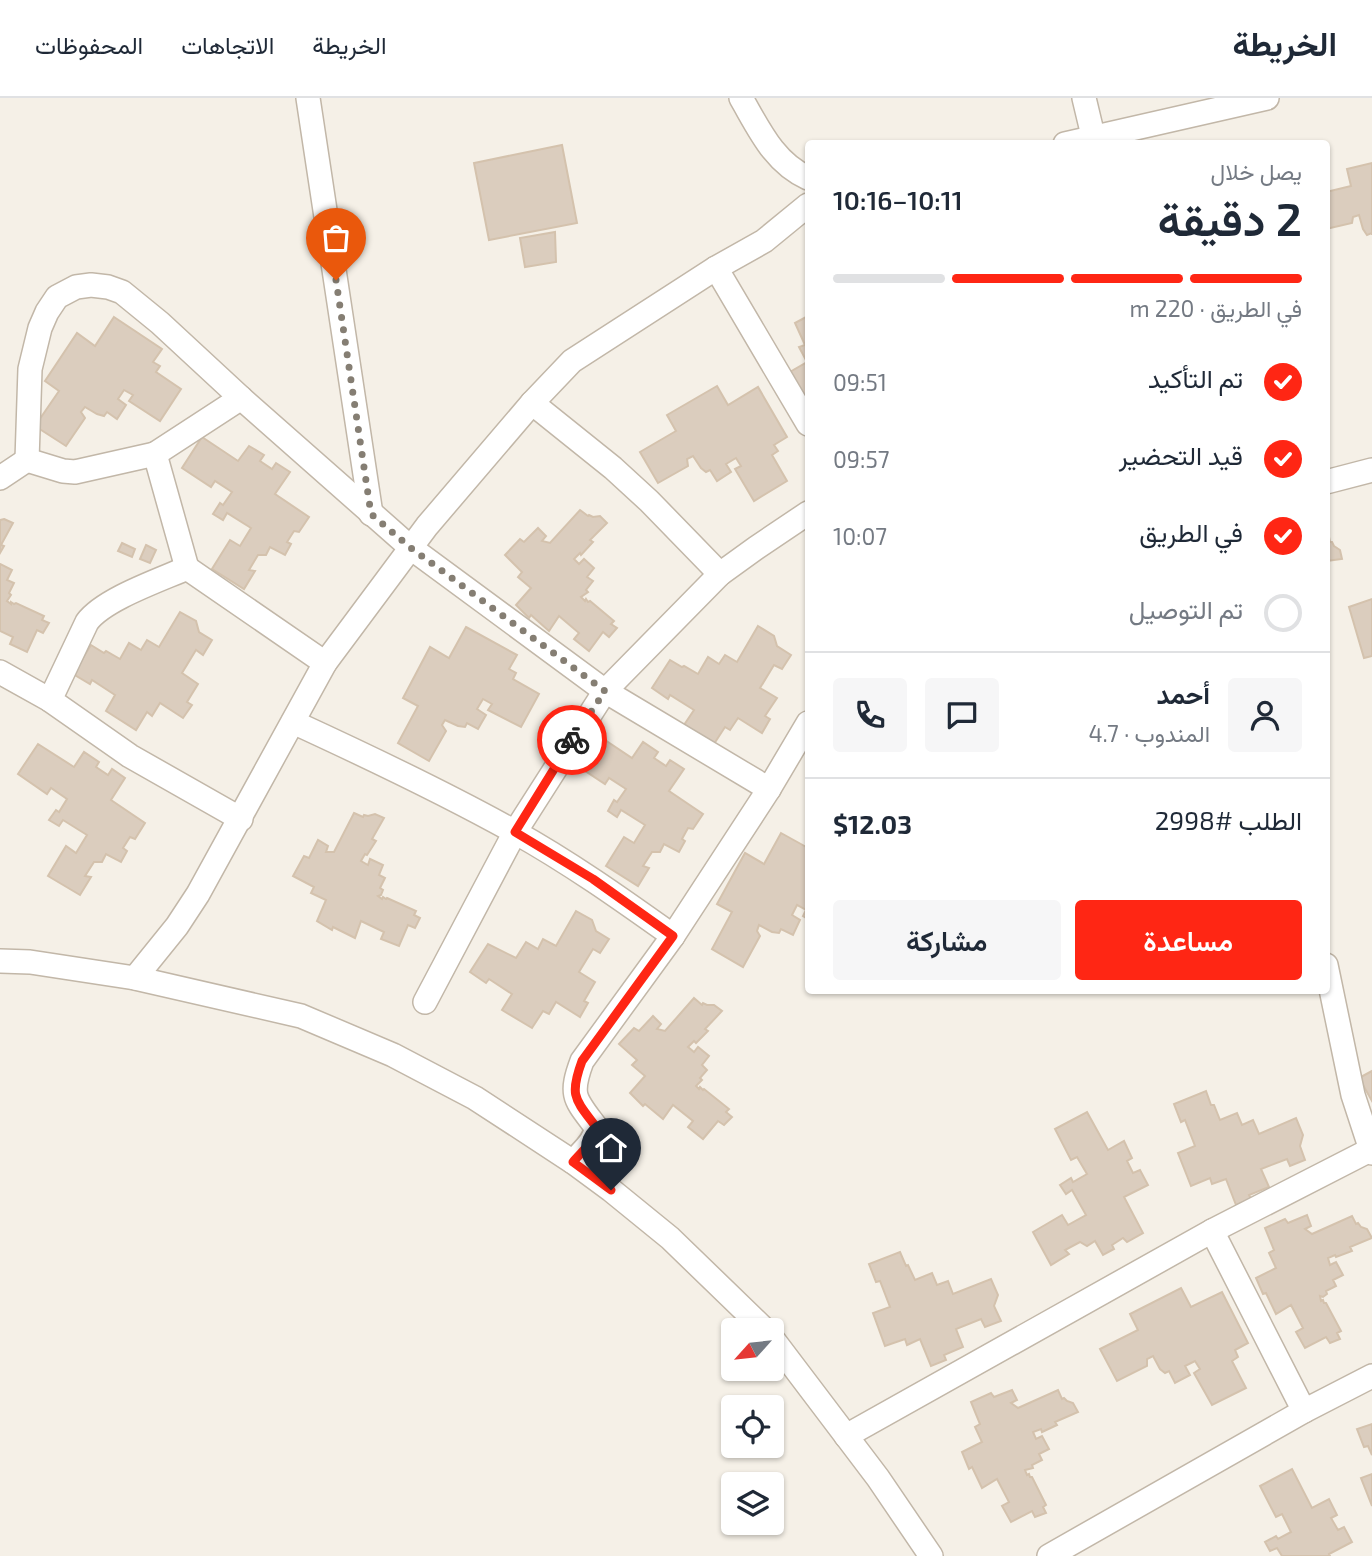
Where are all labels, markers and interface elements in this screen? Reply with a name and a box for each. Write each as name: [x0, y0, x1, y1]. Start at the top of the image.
text: الخريطة: [1233, 23, 1337, 63]
text: المحفوظات: [35, 30, 143, 59]
text: الاتجاهات: [181, 30, 274, 59]
text: الخريطة: [312, 30, 387, 59]
text: يصل خلال: [1211, 157, 1302, 185]
text: 10:11–10:16: [833, 184, 963, 215]
text: 2 دقيقة: [1158, 190, 1302, 245]
pin: [306, 208, 366, 280]
icon: bag: [317, 219, 355, 257]
text: في الطريق · 220 m: [1129, 294, 1302, 322]
text: تم التأكيد: [1148, 362, 1243, 393]
icon: check: [1264, 363, 1302, 401]
text: 09:51: [833, 368, 887, 396]
text: قيد التحضير: [1119, 439, 1243, 470]
icon: check: [1264, 440, 1302, 478]
text: 09:57: [833, 445, 890, 473]
text: في الطريق: [1139, 516, 1243, 547]
icon: check: [1264, 517, 1302, 555]
text: 10:07: [833, 522, 887, 550]
text: تم التوصيل: [1129, 593, 1243, 624]
button: phone: [833, 678, 907, 752]
button: chat: [925, 678, 999, 752]
text: أحمد: [1157, 678, 1210, 709]
button: person: [1228, 678, 1302, 752]
courier: [537, 705, 607, 775]
text: المندوب · 4.7: [1088, 719, 1210, 747]
icon: bike: [553, 721, 591, 759]
text: الطلب #2998: [1155, 804, 1302, 835]
text: $12.03: [833, 808, 912, 839]
button: مشاركة: [833, 900, 1061, 980]
button: مساعدة: [1075, 900, 1302, 980]
pin: [581, 1118, 641, 1190]
icon: home: [592, 1129, 630, 1167]
north arrow: [721, 1318, 784, 1381]
map controls: [721, 1318, 784, 1535]
button: locate: [721, 1395, 784, 1458]
button: layers: [721, 1472, 784, 1535]

